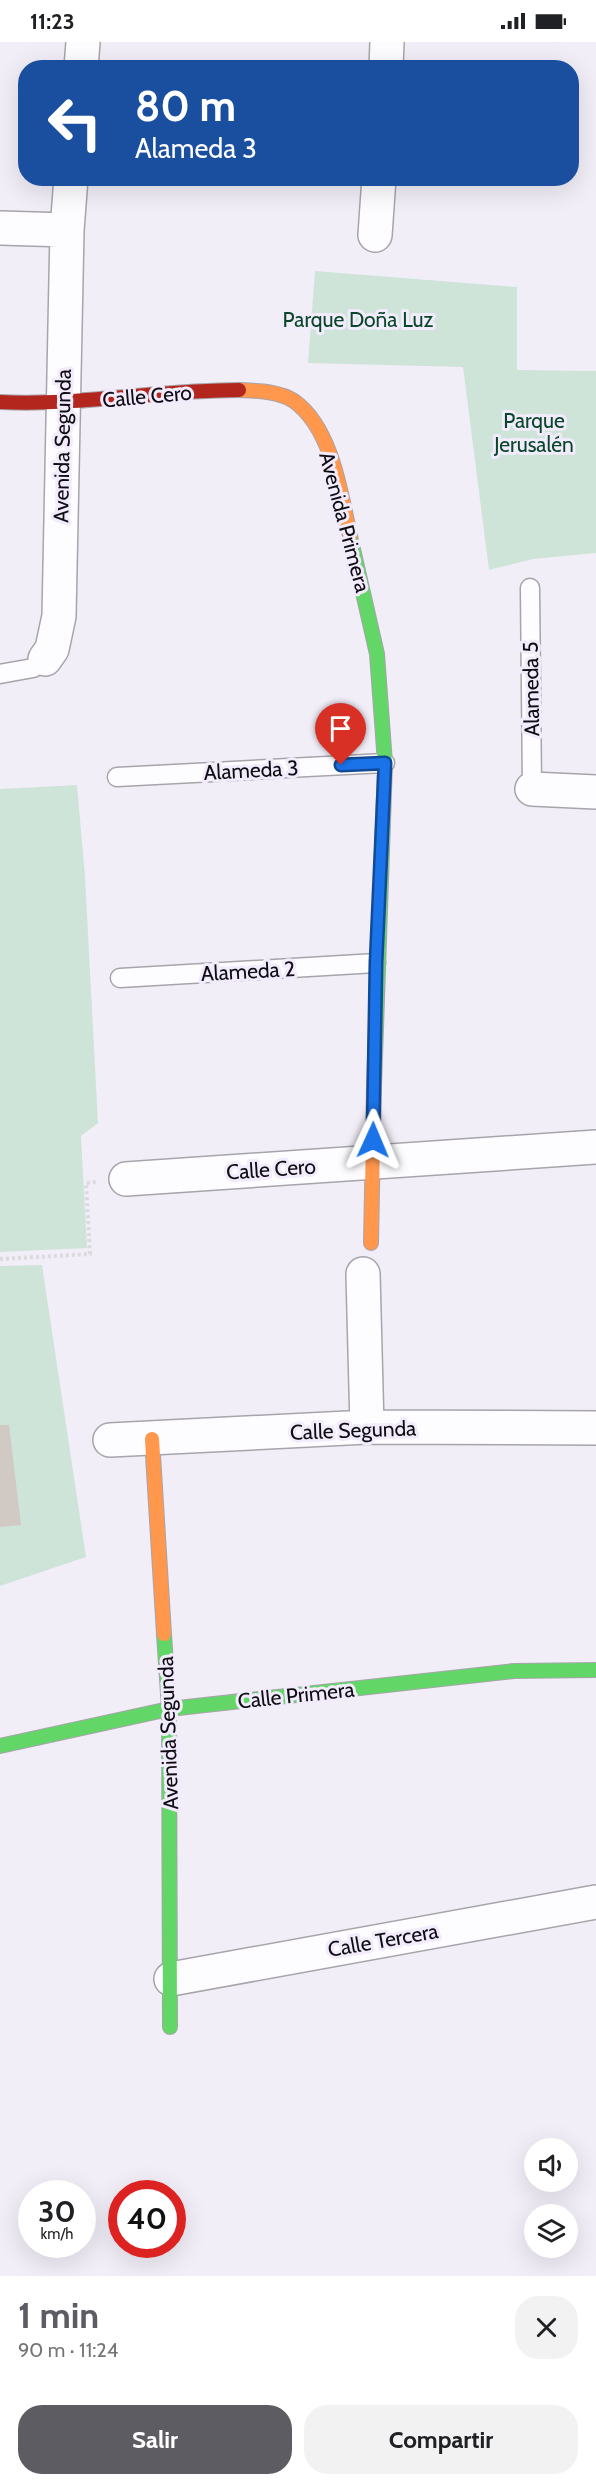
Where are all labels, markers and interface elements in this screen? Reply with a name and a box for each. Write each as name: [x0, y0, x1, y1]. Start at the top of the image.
text: 11:23: [30, 8, 75, 35]
text: 80 m: [135, 80, 236, 132]
icon: left: [36, 84, 114, 162]
text: Alameda 3: [135, 132, 257, 165]
park label: Parque Doña Luz: [283, 307, 434, 332]
street label: Avenida Segunda: [48, 369, 76, 523]
street label: Calle Cero: [101, 380, 193, 412]
park label: Parque Jerusalén: [493, 408, 574, 457]
street label: Avenida Primera: [314, 449, 376, 595]
street label: Alameda 5: [518, 641, 544, 737]
pin: [315, 703, 366, 765]
icon: arrive: [324, 712, 357, 745]
street label: Alameda 3: [203, 755, 299, 785]
street label: Alameda 2: [200, 956, 296, 986]
position arrow: [341, 1108, 405, 1172]
street label: Calle Cero: [225, 1153, 317, 1185]
street label: Calle Segunda: [289, 1415, 417, 1445]
street label: Avenida Segunda: [153, 1656, 183, 1810]
street label: Calle Primera: [237, 1676, 355, 1714]
street label: Calle Tercera: [326, 1918, 440, 1962]
map controls: [524, 2138, 578, 2258]
button: sound: [524, 2138, 578, 2192]
speed limit sign: 40: [108, 2180, 186, 2258]
text: 30: [38, 2193, 76, 2230]
button: layers: [524, 2204, 578, 2258]
text: km/h: [41, 2225, 73, 2243]
text: 1 min: [18, 2293, 99, 2337]
button: close: [515, 2296, 578, 2359]
text: 90 m · 11:24: [18, 2338, 118, 2362]
button: Salir: [18, 2405, 292, 2474]
button: Compartir: [304, 2405, 578, 2474]

